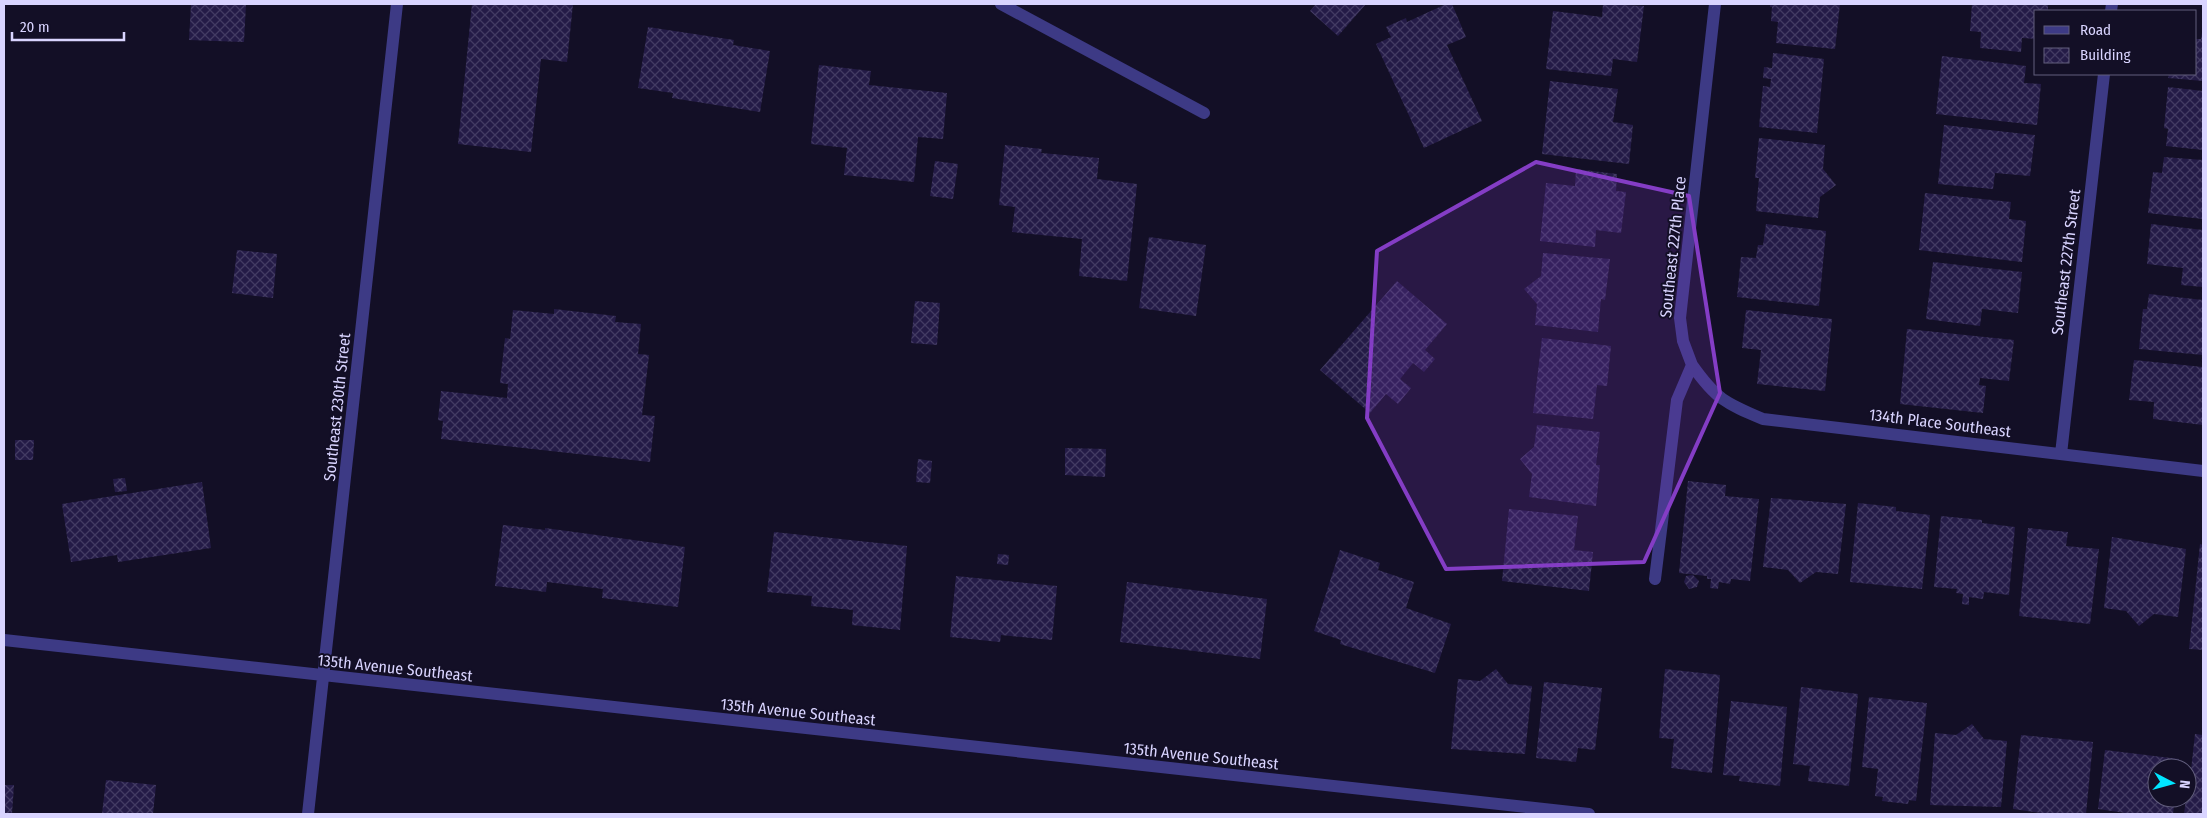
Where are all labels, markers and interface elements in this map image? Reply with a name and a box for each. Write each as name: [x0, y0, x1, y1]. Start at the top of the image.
scale bar: [12, 10, 125, 42]
legend: [2034, 10, 2197, 75]
text: 20 m: [20, 18, 50, 36]
text: Road: [2080, 21, 2111, 39]
text: Building: [2080, 46, 2131, 64]
street label: Southeast 227th Place: [1656, 175, 1690, 319]
street label: Southeast 227th Street: [2048, 187, 2084, 336]
street label: Southeast 230th Street: [320, 331, 354, 482]
street label: 134th Place Southeast: [1868, 405, 2013, 441]
street label: 135th Avenue Southeast: [316, 650, 474, 686]
street label: 135th Avenue Southeast: [719, 694, 877, 730]
street label: 135th Avenue Southeast: [1122, 738, 1280, 774]
north arrow: [2147, 758, 2197, 808]
text: N: [2176, 779, 2193, 789]

